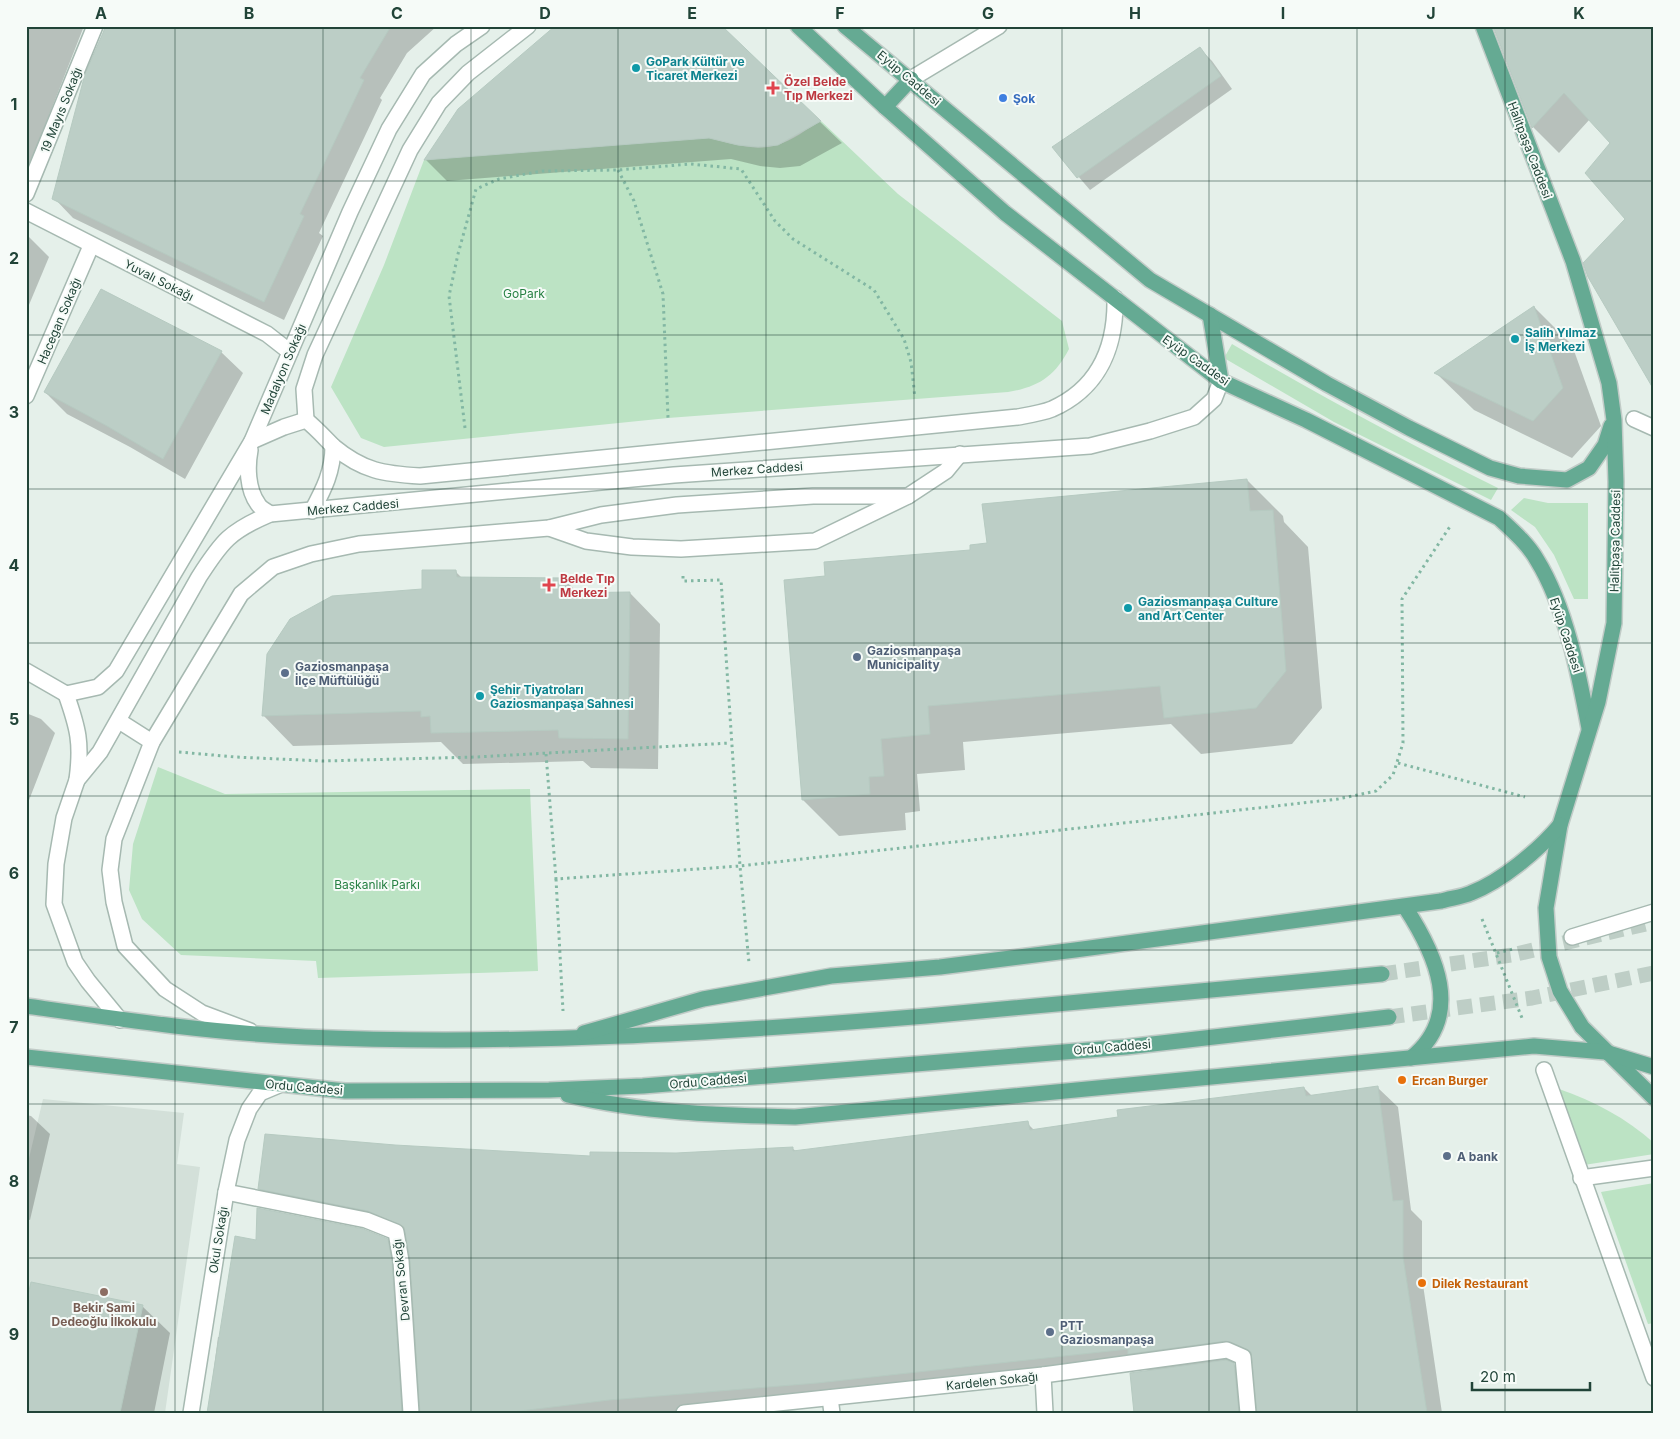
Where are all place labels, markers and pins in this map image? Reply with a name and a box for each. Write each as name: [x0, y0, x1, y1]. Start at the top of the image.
place label: GoPark Kültür ve Ticaret Merkezi: [646, 54, 745, 83]
marker: GoPark Kültür ve Ticaret Merkezi: [630, 62, 642, 74]
place label: Özel Belde Tıp Merkezi: [784, 74, 853, 103]
marker: Özel Belde Tıp Merkezi: [766, 81, 780, 95]
place label: Şok: [1013, 91, 1035, 106]
marker: Şok: [997, 92, 1009, 104]
place label: Salih Yılmaz İş Merkezi: [1525, 325, 1597, 354]
marker: Salih Yılmaz İş Merkezi: [1509, 333, 1521, 345]
place label: Belde Tıp Merkezi: [560, 571, 615, 600]
marker: Belde Tıp Merkezi: [542, 578, 556, 592]
place label: Gaziosmanpaşa Culture and Art Center: [1138, 594, 1278, 623]
marker: Gaziosmanpaşa Culture and Art Center: [1122, 602, 1134, 614]
place label: Gaziosmanpaşa Municipality: [867, 643, 961, 672]
marker: Gaziosmanpaşa Municipality: [851, 651, 863, 663]
place label: Gaziosmanpaşa İlçe Müftülüğü: [295, 659, 389, 688]
marker: Gaziosmanpaşa İlçe Müftülüğü: [279, 667, 291, 679]
place label: Şehir Tiyatroları Gaziosmanpaşa Sahnesi: [490, 682, 634, 711]
marker: Şehir Tiyatroları Gaziosmanpaşa Sahnesi: [474, 690, 486, 702]
place label: Ercan Burger: [1412, 1073, 1488, 1088]
marker: Ercan Burger: [1396, 1074, 1408, 1086]
place label: A bank: [1457, 1149, 1498, 1164]
marker: A bank: [1441, 1150, 1453, 1162]
place label: Dilek Restaurant: [1432, 1276, 1529, 1291]
marker: Dilek Restaurant: [1416, 1277, 1428, 1289]
marker: Bekir Sami Dedeoğlu İlkokulu: [98, 1286, 110, 1298]
place label: Bekir Sami Dedeoğlu İlkokulu: [52, 1300, 156, 1329]
place label: PTT Gaziosmanpaşa: [1060, 1318, 1154, 1347]
marker: PTT Gaziosmanpaşa: [1044, 1326, 1056, 1338]

